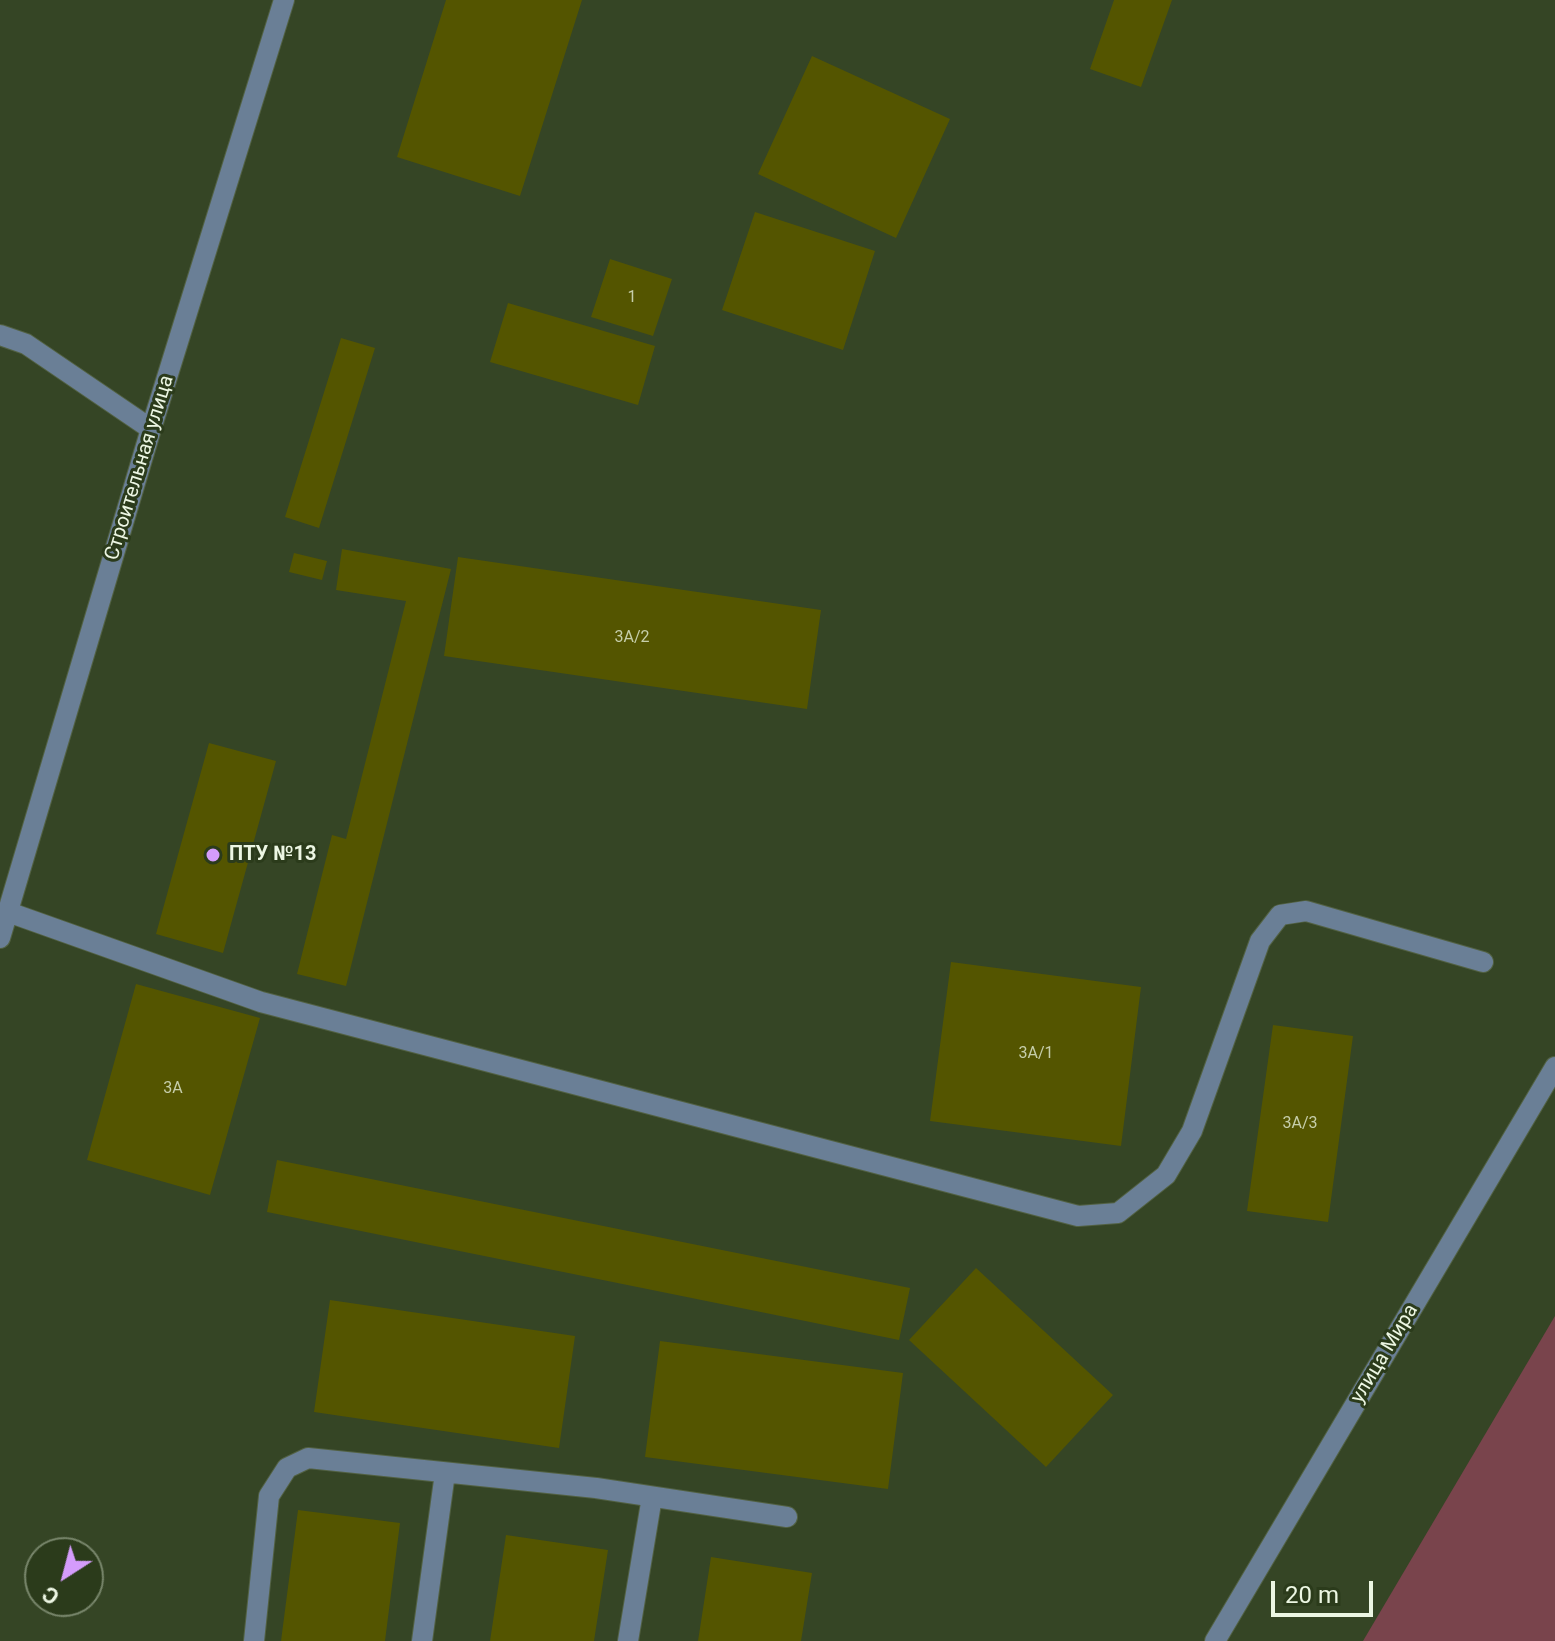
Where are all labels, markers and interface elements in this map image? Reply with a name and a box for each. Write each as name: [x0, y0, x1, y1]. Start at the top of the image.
house number: 1: [628, 288, 636, 308]
street label: Строительная улица: [100, 373, 180, 563]
house number: 3А/2: [614, 628, 650, 648]
place label: ПТУ №13: [229, 843, 316, 867]
marker: ПТУ №13: [204, 846, 222, 864]
house number: 3А/1: [1018, 1044, 1054, 1064]
house number: 3А: [163, 1079, 183, 1099]
house number: 3А/3: [1282, 1114, 1318, 1134]
street label: улица Мира: [1346, 1300, 1424, 1408]
north arrow: [24, 1537, 104, 1617]
scale bar: [1275, 1565, 1377, 1615]
text: С: [38, 1581, 64, 1610]
text: 20 m: [1285, 1581, 1339, 1609]

